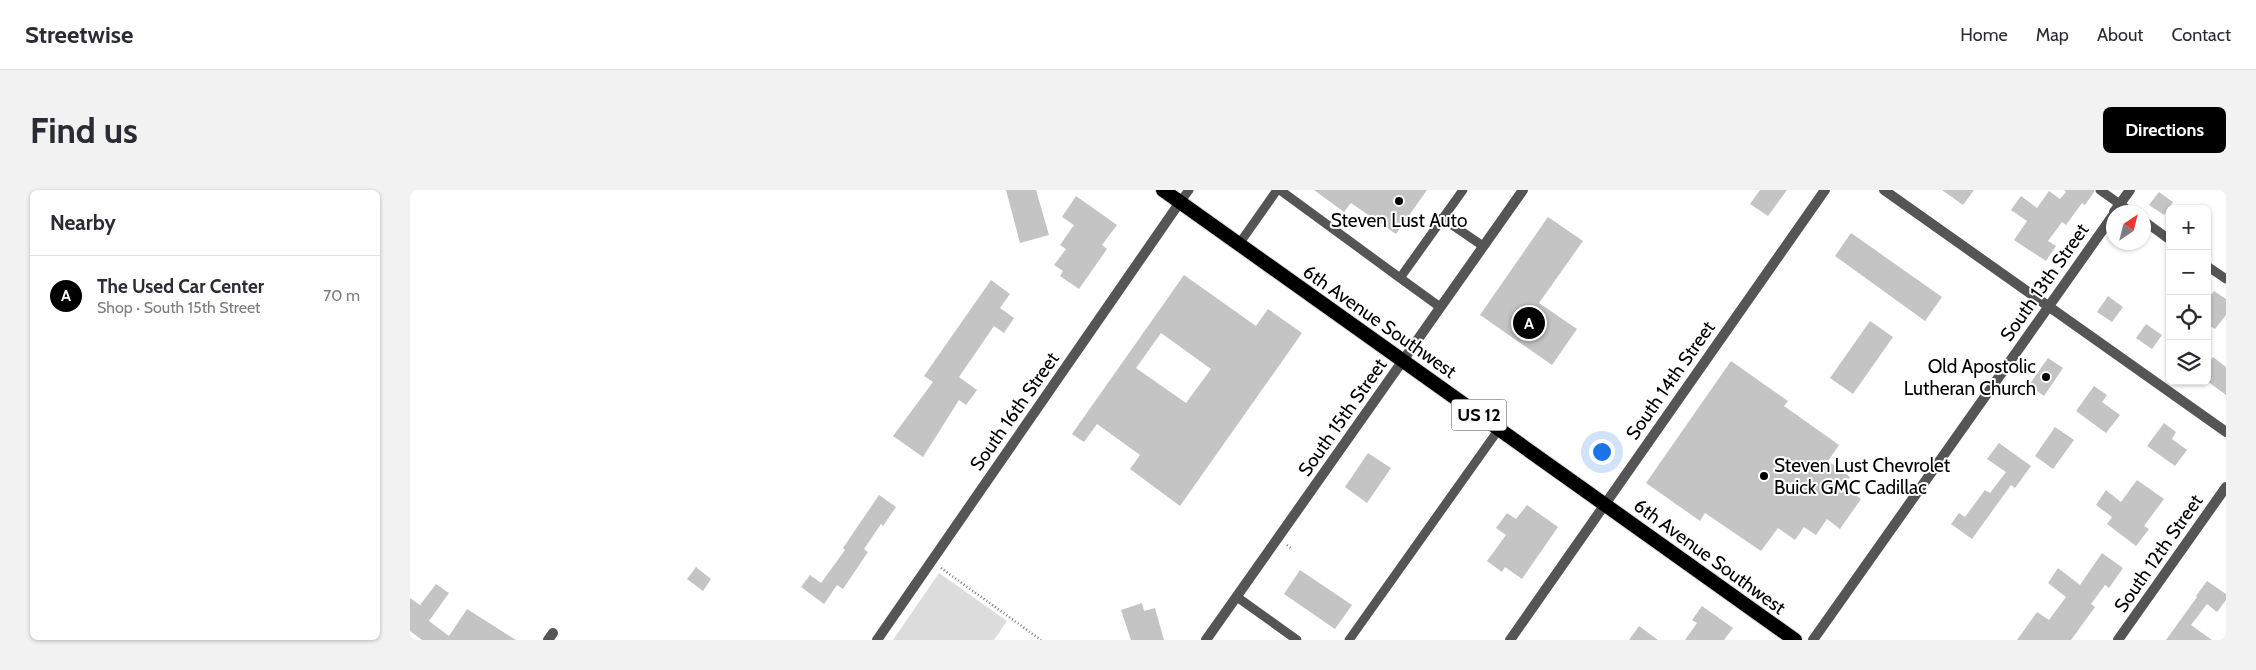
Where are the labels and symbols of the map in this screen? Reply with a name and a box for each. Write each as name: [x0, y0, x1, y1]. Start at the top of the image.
marker: Steven Lust Auto: [1393, 195, 1405, 207]
north arrow: [2106, 205, 2151, 250]
place label: Steven Lust Auto: [1331, 209, 1467, 232]
street label: South 13th Street: [1995, 218, 2094, 346]
street label: 6th Avenue Southwest: [1299, 260, 1461, 383]
pin: A: [1513, 304, 1545, 342]
street label: South 14th Street: [1621, 316, 1720, 444]
street label: South 16th Street: [965, 347, 1064, 475]
street label: South 15th Street: [1293, 353, 1392, 481]
place label: Old Apostolic Lutheran Church: [1904, 355, 2036, 400]
marker: Old Apostolic Lutheran Church: [2040, 371, 2052, 383]
road number: US 12: [1452, 400, 1506, 430]
your location: [1589, 439, 1615, 465]
place label: Steven Lust Chevrolet Buick GMC Cadillac: [1774, 454, 1951, 499]
marker: Steven Lust Chevrolet Buick GMC Cadillac: [1758, 470, 1770, 482]
street label: South 12th Street: [2109, 490, 2208, 617]
street label: 6th Avenue Southwest: [1629, 494, 1791, 620]

